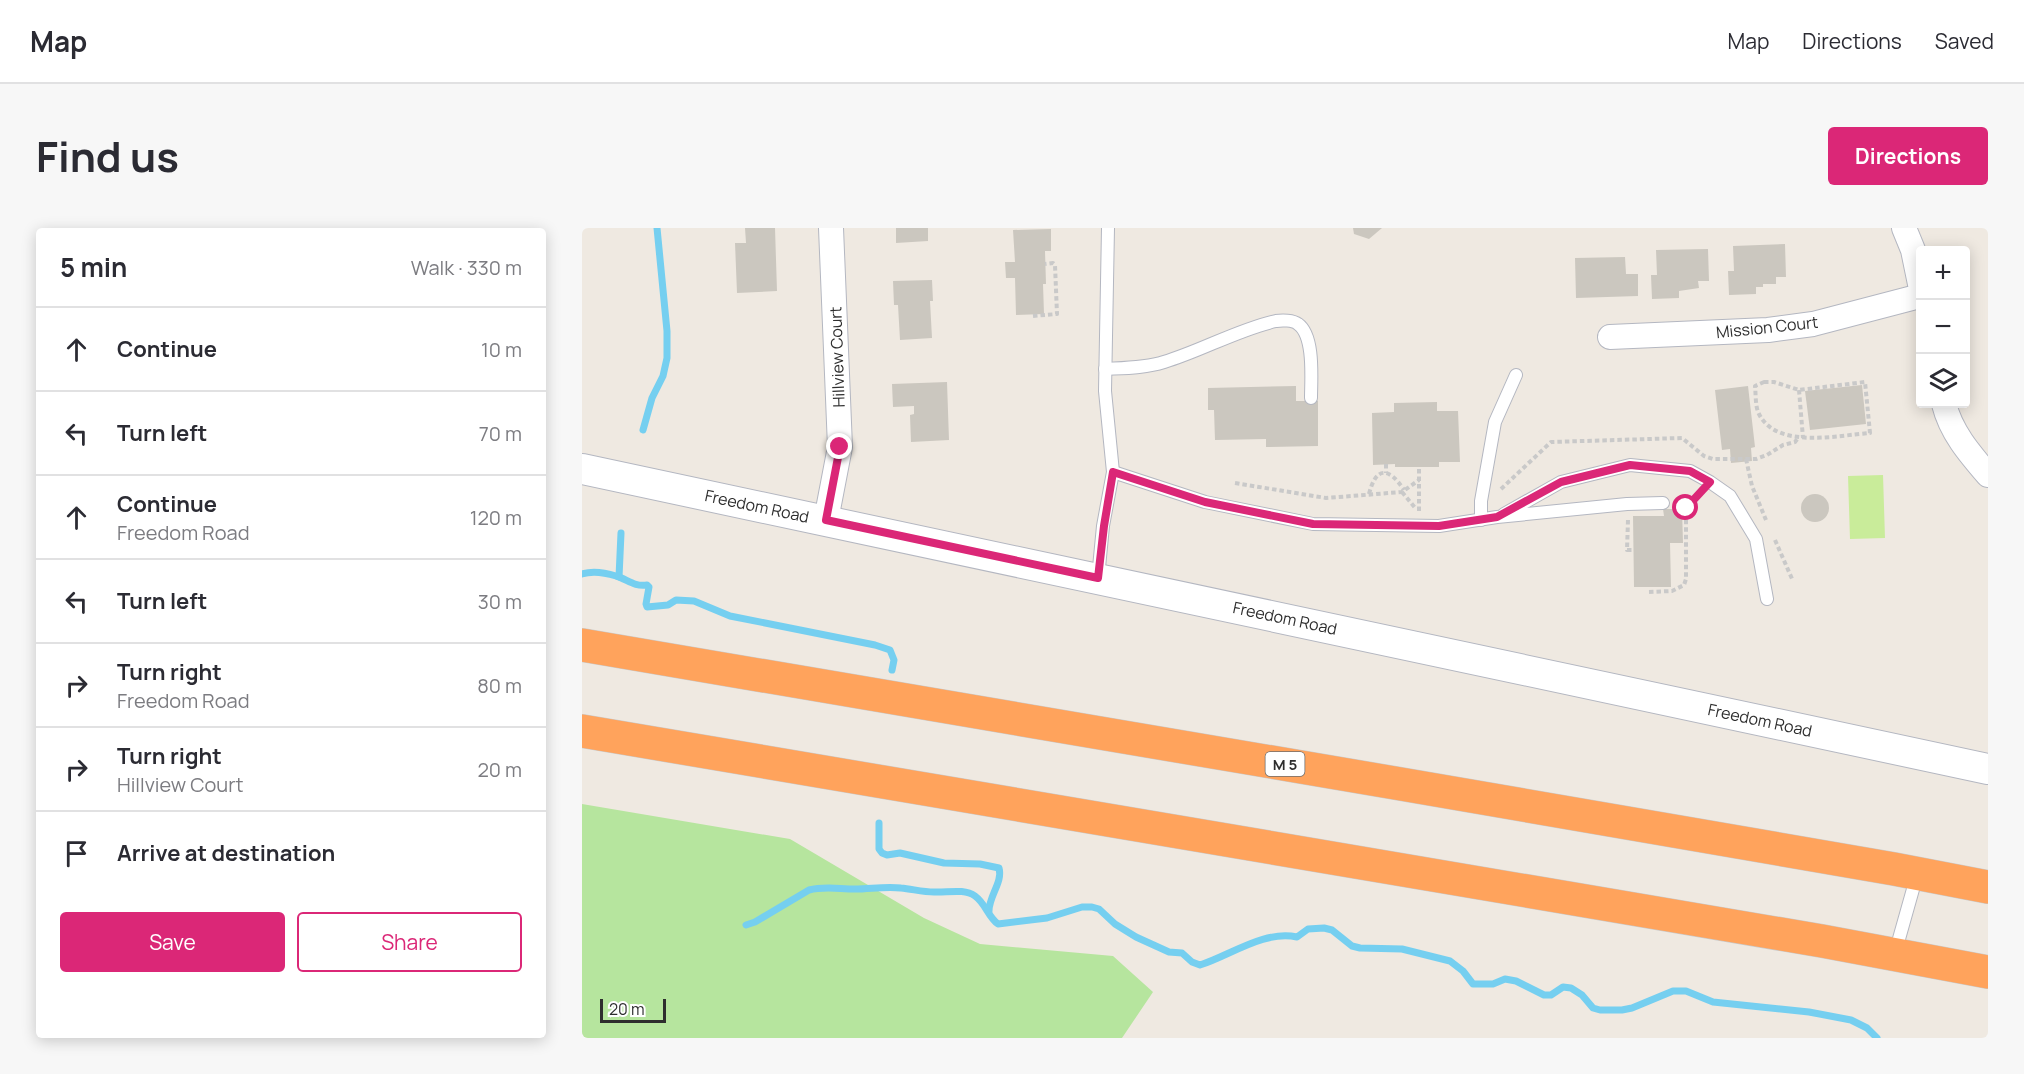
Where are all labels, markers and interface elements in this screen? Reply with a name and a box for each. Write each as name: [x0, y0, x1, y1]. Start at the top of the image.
text: Map: [30, 22, 87, 60]
text: Map: [1728, 27, 1769, 55]
text: Directions: [1802, 27, 1902, 55]
text: Saved: [1935, 27, 1994, 55]
text: Find us: [36, 127, 179, 185]
button: Directions: [1828, 127, 1988, 185]
map controls: [1916, 246, 1970, 408]
button: +: [1916, 246, 1970, 300]
text: 5 min: [60, 249, 127, 285]
text: Walk · 330 m: [411, 254, 522, 281]
button: −: [1916, 300, 1970, 354]
street label: Hillview Court: [824, 306, 850, 408]
street label: Mission Court: [1715, 311, 1819, 343]
icon: ahead: [60, 333, 93, 366]
text: Continue: [117, 334, 217, 364]
text: 10 m: [481, 336, 522, 363]
button: layers: [1916, 354, 1970, 408]
icon: left: [60, 417, 93, 450]
text: Turn left: [117, 418, 207, 448]
text: 70 m: [479, 420, 522, 447]
route end: [826, 433, 852, 459]
street label: Freedom Road: [703, 484, 811, 528]
text: Continue: [117, 489, 217, 519]
route start: [1672, 494, 1698, 520]
icon: ahead: [60, 501, 93, 534]
text: 120 m: [470, 504, 522, 531]
text: Freedom Road: [117, 519, 250, 546]
icon: left: [60, 585, 93, 618]
text: Turn left: [117, 586, 207, 616]
text: 30 m: [478, 588, 522, 615]
street label: Freedom Road: [1231, 596, 1339, 640]
text: Turn right: [117, 657, 222, 687]
icon: right: [60, 669, 93, 702]
text: 80 m: [477, 672, 522, 699]
text: Freedom Road: [117, 687, 250, 714]
street label: Freedom Road: [1706, 698, 1814, 742]
text: Turn right: [117, 741, 222, 771]
road number: M 5: [1266, 752, 1304, 776]
icon: right: [60, 753, 93, 786]
text: 20 m: [477, 756, 522, 783]
text: Hillview Court: [117, 771, 243, 798]
icon: arrive: [60, 837, 93, 870]
text: Arrive at destination: [117, 838, 335, 868]
button: Save: [60, 912, 285, 972]
button: Share: [297, 912, 522, 972]
scale bar: [600, 996, 666, 1024]
text: 20 m: [609, 998, 645, 1020]

